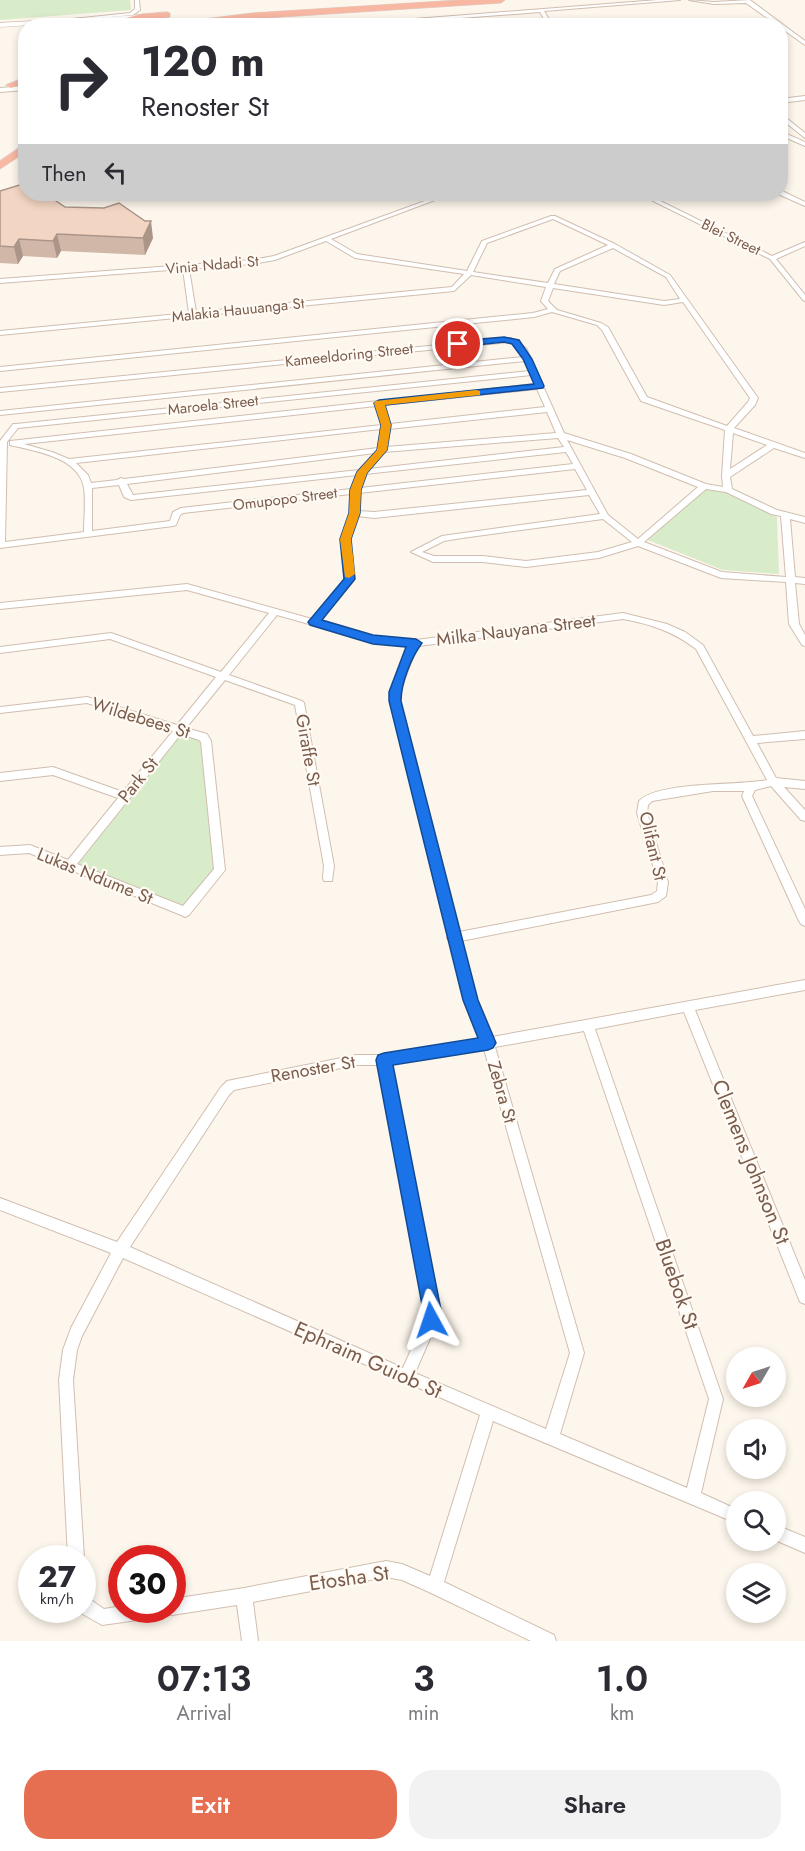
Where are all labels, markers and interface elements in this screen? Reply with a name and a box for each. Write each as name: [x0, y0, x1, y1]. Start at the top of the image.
text: 120 m: [141, 31, 265, 92]
icon: right: [42, 42, 120, 120]
text: Renoster St: [141, 87, 269, 126]
icon: left: [99, 156, 132, 189]
text: Then: [42, 157, 87, 189]
street label: Blei Street: [698, 213, 765, 261]
street label: Vinia Ndadi St: [164, 250, 260, 280]
street label: Malakia Hauuanga St: [171, 292, 306, 328]
pin: [432, 318, 483, 369]
icon: arrive: [441, 327, 474, 360]
street label: Kameeldoring Street: [284, 337, 415, 373]
street label: Maroela Street: [167, 389, 260, 421]
street label: Omupopo Street: [231, 482, 339, 516]
street label: Milka Nauyana Street: [435, 607, 598, 653]
street label: Wildebees St: [89, 691, 194, 746]
street label: Giraffe St: [289, 712, 327, 789]
street label: Park St: [112, 751, 165, 808]
street label: Olifant St: [632, 809, 674, 884]
street label: Lukas Ndume St: [33, 841, 158, 911]
street label: Renoster St: [269, 1049, 358, 1089]
street label: Zebra St: [481, 1058, 523, 1127]
street label: Clemens Johnson St: [704, 1075, 798, 1249]
street label: Bluebok St: [648, 1235, 706, 1333]
position arrow: [399, 1288, 463, 1352]
street label: Ephraim Guiob St: [289, 1314, 447, 1406]
north arrow: [726, 1347, 786, 1407]
map controls: [726, 1347, 786, 1623]
button: sound: [726, 1419, 786, 1479]
button: search: [726, 1491, 786, 1551]
speed limit sign: 30: [108, 1545, 186, 1623]
text: 27: [38, 1555, 76, 1598]
street label: Etosha St: [307, 1558, 391, 1598]
button: layers: [726, 1563, 786, 1623]
text: km/h: [40, 1588, 74, 1610]
text: 07:13: [157, 1652, 251, 1704]
text: 3: [413, 1652, 434, 1704]
text: 1.0: [596, 1652, 648, 1704]
text: Arrival: [176, 1699, 232, 1728]
text: min: [408, 1699, 439, 1728]
text: km: [610, 1699, 634, 1728]
button: Exit: [24, 1770, 397, 1839]
button: Share: [409, 1770, 781, 1839]

